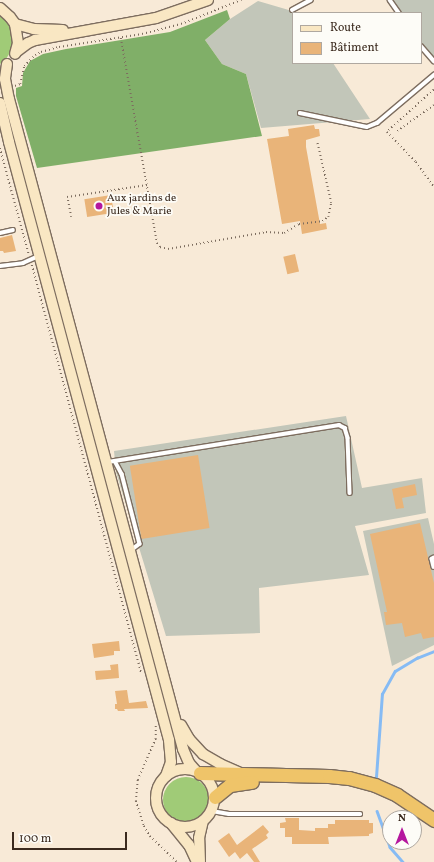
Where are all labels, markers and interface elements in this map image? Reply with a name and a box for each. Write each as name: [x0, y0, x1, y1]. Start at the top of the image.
legend: [292, 12, 422, 64]
text: Route: [330, 20, 361, 36]
text: Bâtiment: [330, 40, 379, 56]
place label: Aux jardins de Jules & Marie: [107, 193, 176, 219]
marker: Aux jardins de Jules & Marie: [94, 201, 104, 211]
north arrow: [382, 810, 422, 850]
text: N: [398, 811, 406, 826]
scale bar: [14, 824, 129, 850]
text: 100 m: [19, 831, 51, 847]

